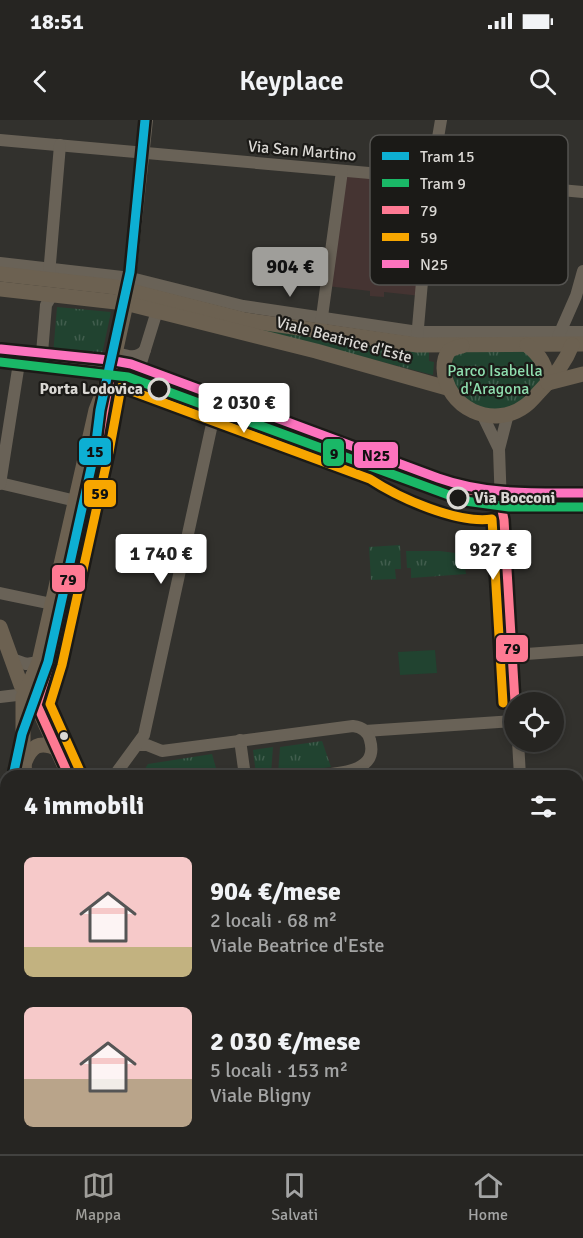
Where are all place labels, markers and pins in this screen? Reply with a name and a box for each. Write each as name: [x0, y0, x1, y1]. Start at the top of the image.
pin: 904 €: [248, 247, 332, 298]
marker: Porta Lodovica: [148, 378, 170, 400]
place label: Porta Lodovica: [40, 379, 143, 399]
pin: 2 030 €: [189, 383, 299, 434]
marker: Via Bocconi: [447, 487, 469, 509]
place label: Via Bocconi: [474, 488, 555, 508]
pin: 927 €: [451, 530, 535, 581]
pin: 1 740 €: [106, 534, 216, 585]
unlabelled marker: [58, 730, 70, 742]

